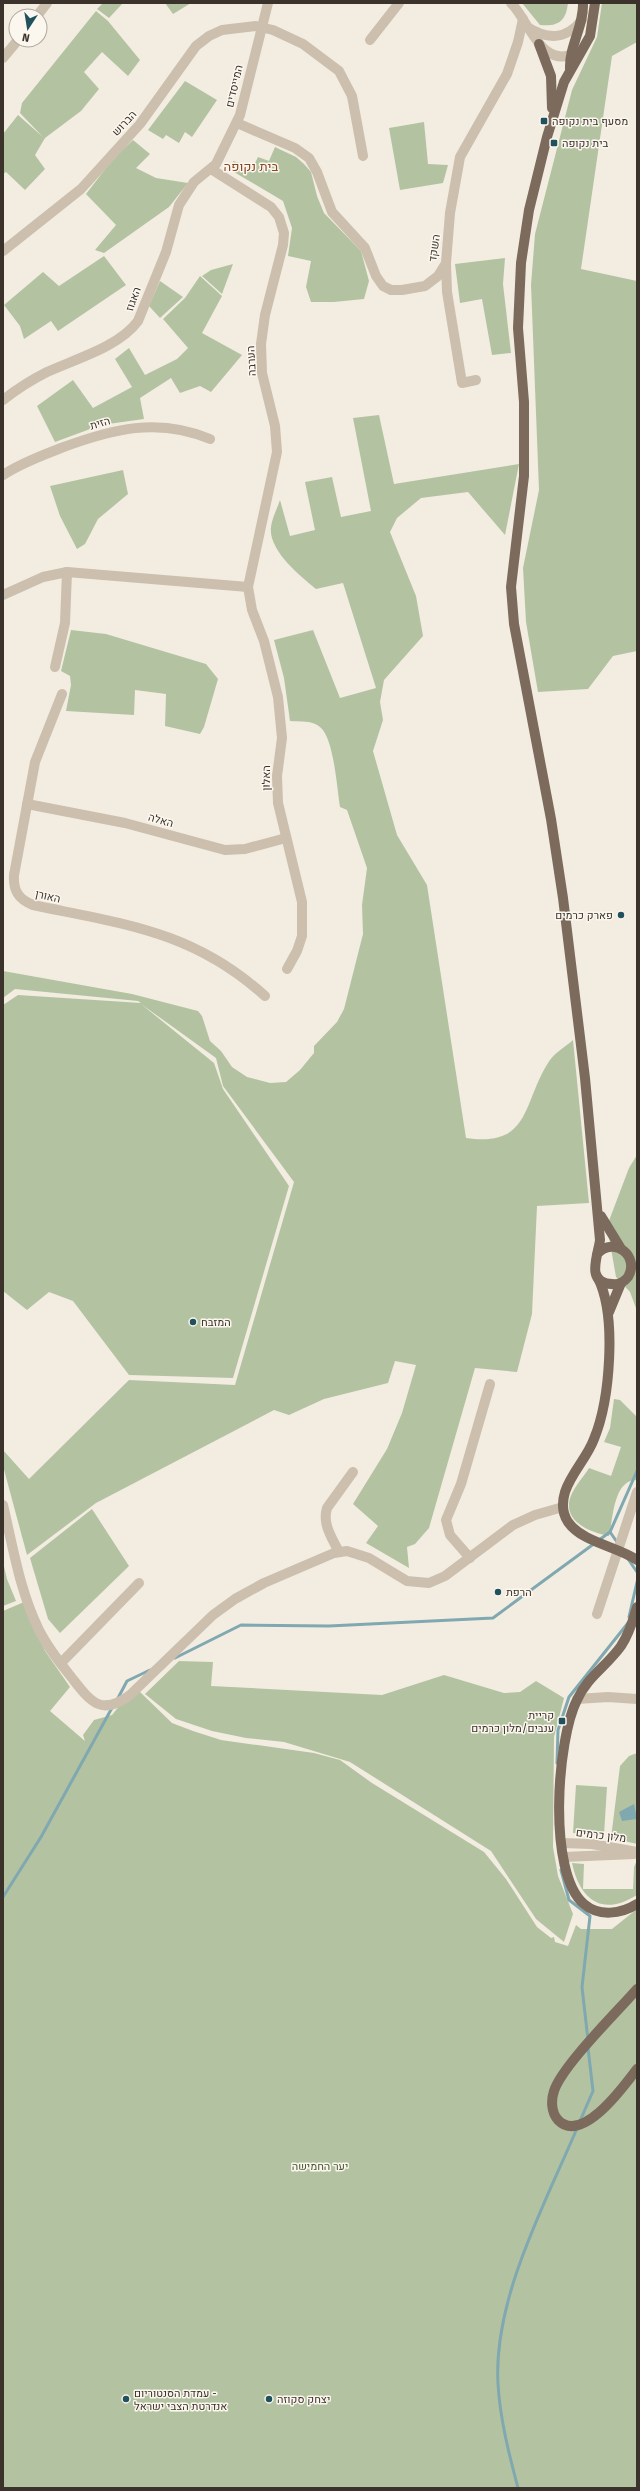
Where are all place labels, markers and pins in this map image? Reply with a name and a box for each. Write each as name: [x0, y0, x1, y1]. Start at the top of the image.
place label: מסעף בית נקופה: [552, 115, 628, 128]
marker: מסעף בית נקופה: [539, 116, 549, 126]
place label: בית נקופה: [562, 137, 609, 150]
marker: בית נקופה: [549, 138, 559, 148]
place label: פארק כרמים: [555, 909, 613, 922]
marker: פארק כרמים: [616, 910, 626, 920]
place label: המזבח: [201, 1316, 231, 1329]
marker: המזבח: [188, 1317, 198, 1327]
place label: הרפת: [506, 1586, 532, 1599]
marker: הרפת: [493, 1587, 503, 1597]
place label: קריית ענבים/מלון כרמים: [471, 1709, 554, 1735]
marker: קריית ענבים/מלון כרמים: [557, 1716, 567, 1726]
place label: עמדת הסנטוריום - אנדרטת הצבי ישראל: [134, 2387, 227, 2413]
place label: יצחק סקוזה: [277, 2393, 330, 2406]
marker: עמדת הסנטוריום - אנדרטת הצבי ישראל: [121, 2394, 131, 2404]
marker: יצחק סקוזה: [264, 2394, 274, 2404]

